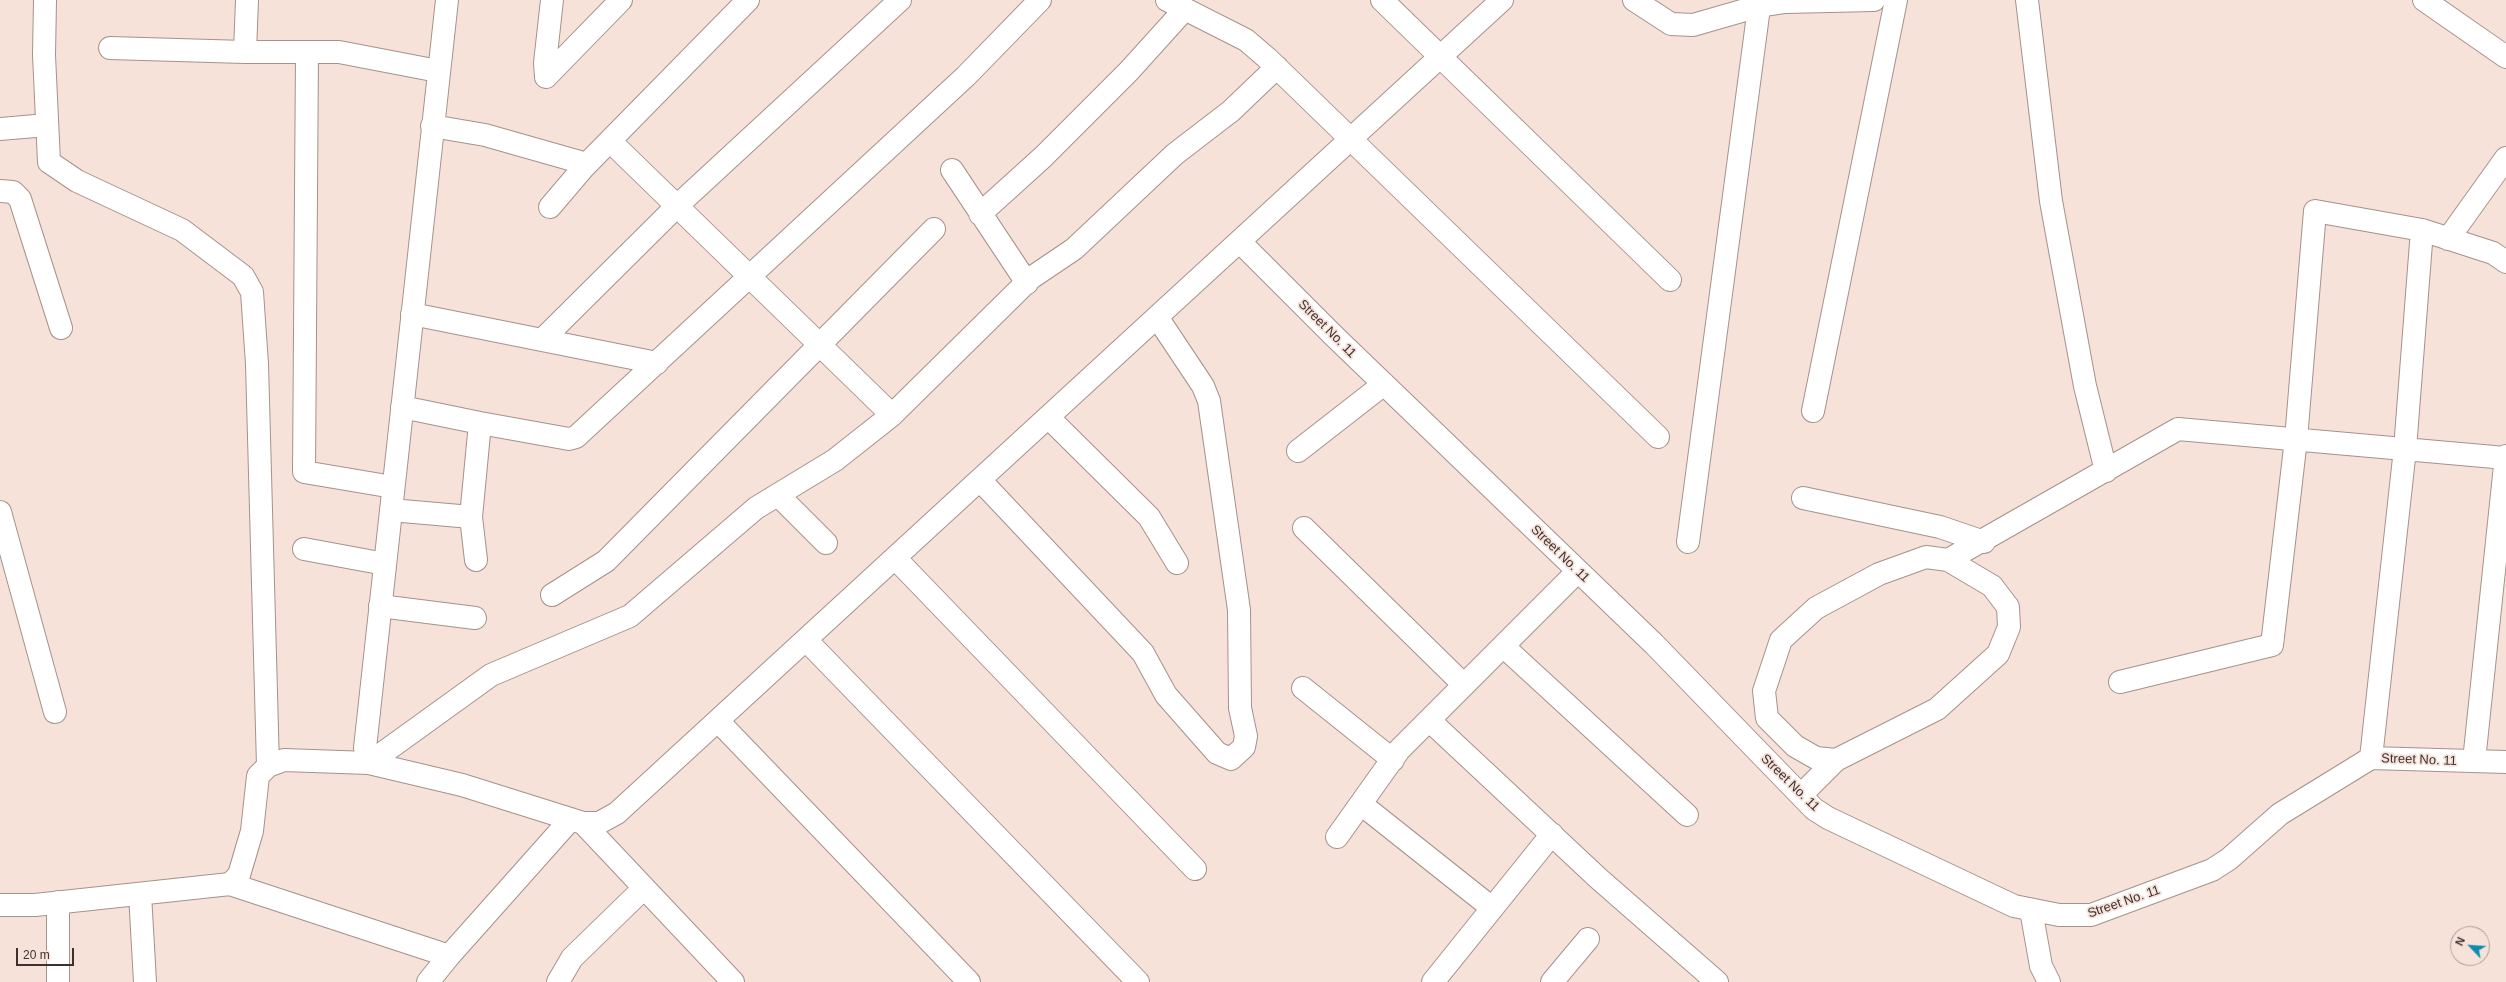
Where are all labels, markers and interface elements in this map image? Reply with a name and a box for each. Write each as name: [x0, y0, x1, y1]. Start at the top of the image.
street label: Street No. 11: [1295, 297, 1359, 361]
street label: Street No. 11: [1527, 522, 1593, 586]
street label: Street No. 11: [1757, 751, 1823, 815]
street label: Street No. 11: [2381, 751, 2457, 769]
street label: Street No. 11: [2086, 882, 2162, 922]
north arrow: [2450, 926, 2490, 966]
text: N: [2453, 935, 2467, 947]
scale bar: [18, 940, 76, 966]
text: 20 m: [23, 948, 50, 962]

